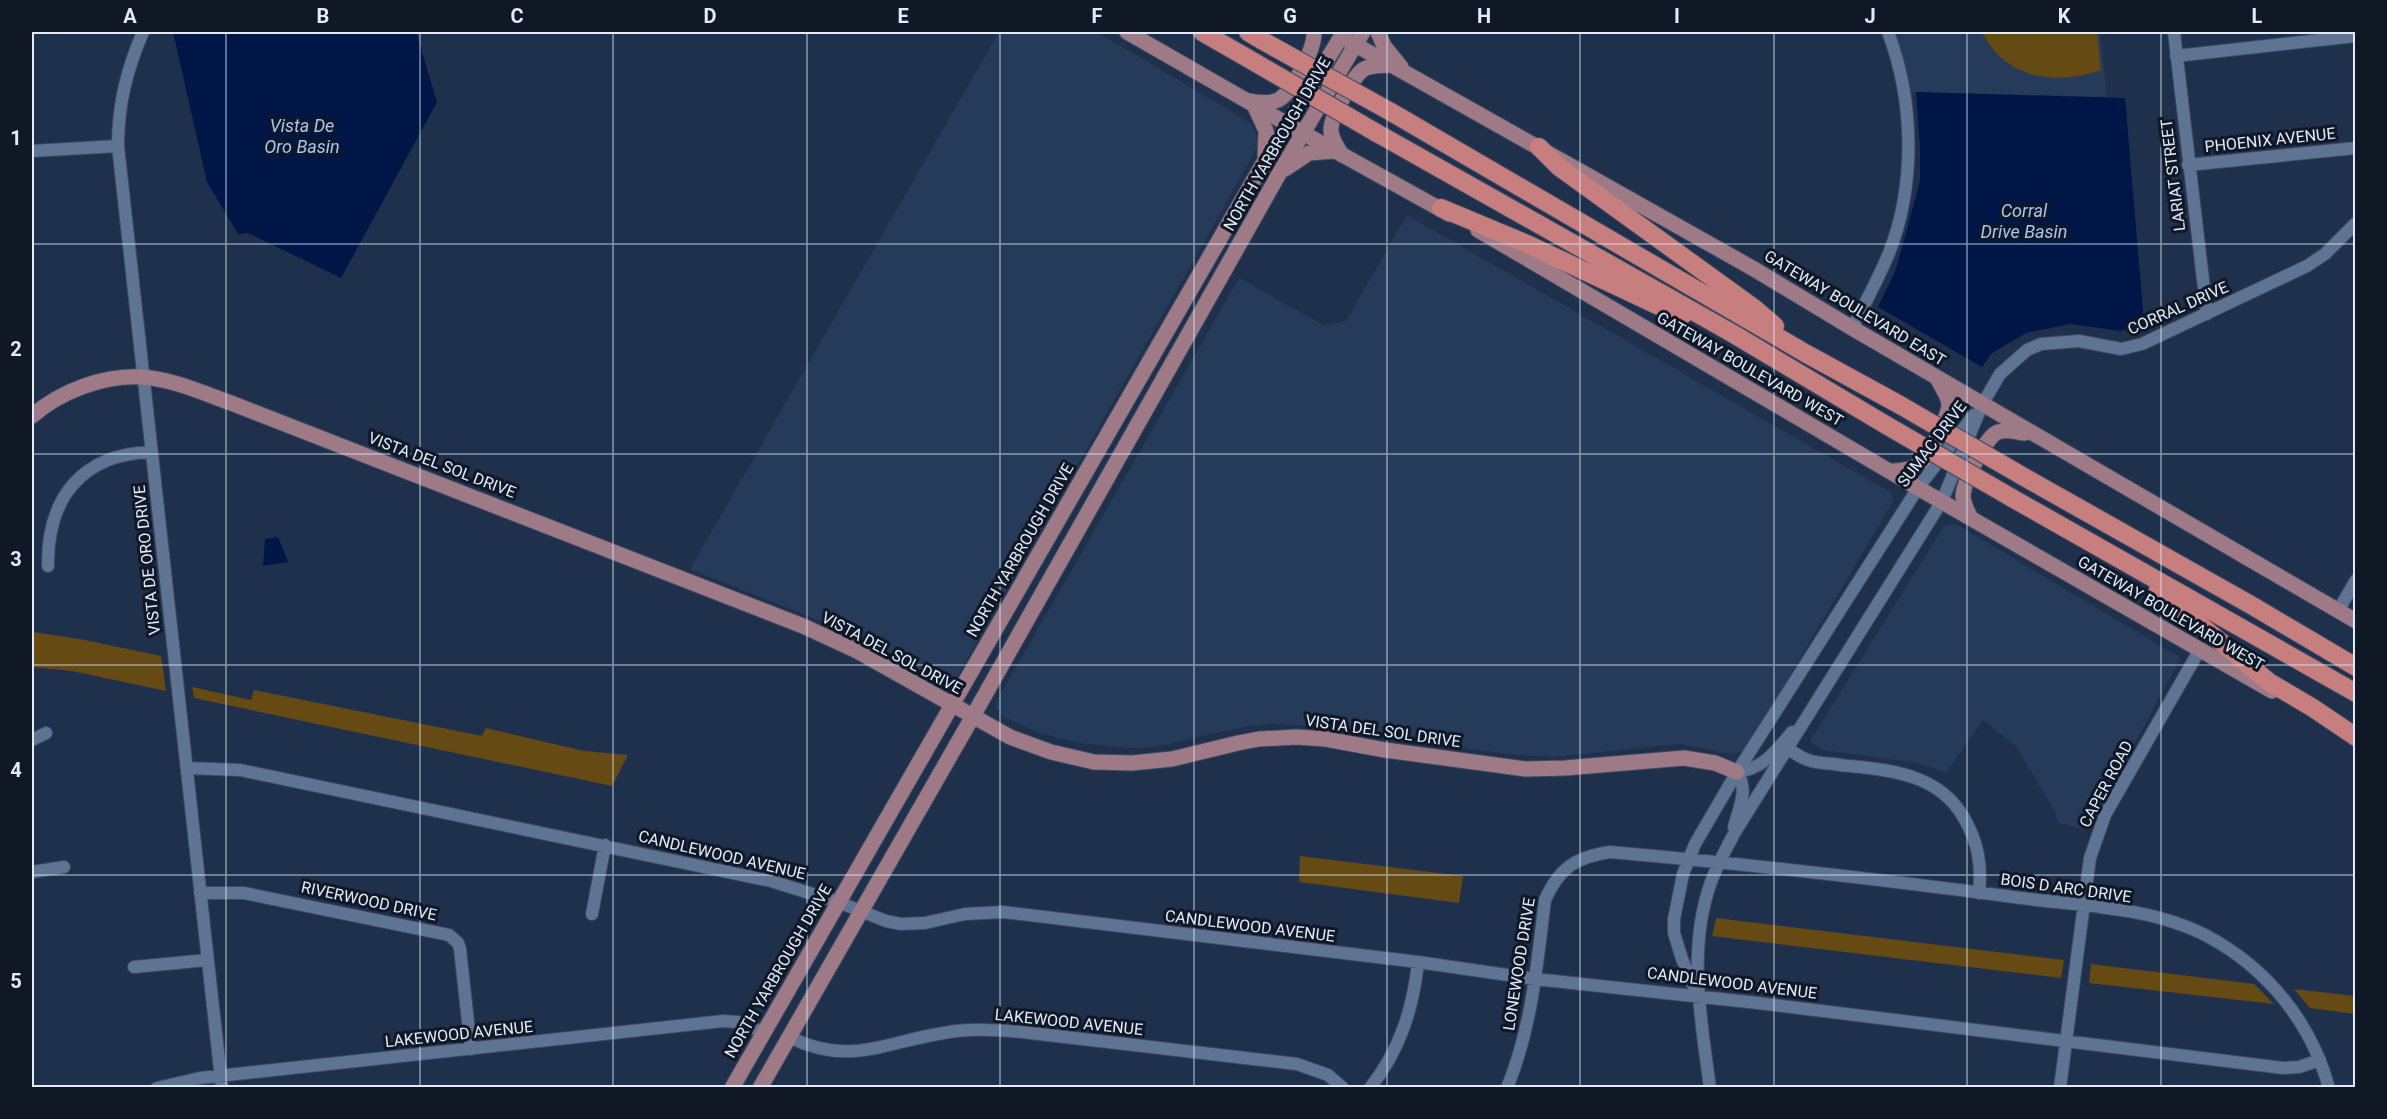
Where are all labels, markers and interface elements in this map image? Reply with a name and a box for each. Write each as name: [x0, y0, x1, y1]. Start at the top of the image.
text: A: [123, 4, 137, 28]
text: B: [317, 4, 329, 28]
text: C: [510, 4, 524, 28]
text: D: [704, 4, 717, 28]
text: E: [897, 4, 909, 28]
text: F: [1092, 4, 1103, 28]
text: G: [1283, 4, 1297, 28]
text: H: [1477, 4, 1491, 28]
text: I: [1674, 4, 1680, 28]
text: J: [1864, 4, 1876, 28]
text: K: [2058, 4, 2071, 28]
text: L: [2252, 4, 2263, 28]
street label: NORTH YARBROUGH DRIVE: [1219, 54, 1335, 234]
water label: Vista De Oro Basin: [264, 115, 340, 157]
street label: LARIAT STREET: [2157, 117, 2189, 232]
street label: PHOENIX AVENUE: [2204, 124, 2336, 156]
text: 1: [10, 126, 22, 150]
water label: Corral Drive Basin: [1981, 200, 2067, 242]
street label: GATEWAY BOULEVARD EAST: [1761, 246, 1949, 370]
street label: CORRAL DRIVE: [2125, 277, 2231, 339]
street label: GATEWAY BOULEVARD WEST: [1654, 308, 1847, 430]
text: 2: [10, 337, 22, 361]
street label: SUMAC DRIVE: [1894, 397, 1970, 491]
street label: VISTA DEL SOL DRIVE: [365, 428, 519, 502]
street label: NORTH YARBROUGH DRIVE: [962, 460, 1078, 640]
street label: VISTA DE ORO DRIVE: [130, 484, 164, 636]
text: 3: [10, 547, 22, 571]
street label: GATEWAY BOULEVARD WEST: [2075, 552, 2268, 674]
street label: VISTA DEL SOL DRIVE: [818, 608, 966, 698]
street label: VISTA DEL SOL DRIVE: [1304, 711, 1462, 751]
street label: CAPER ROAD: [2075, 737, 2137, 831]
text: 4: [10, 758, 22, 782]
street label: CANDLEWOOD AVENUE: [637, 827, 807, 883]
street label: BOIS D ARC DRIVE: [1999, 869, 2133, 907]
street label: RIVERWOOD DRIVE: [300, 877, 438, 925]
street label: NORTH YARBROUGH DRIVE: [720, 881, 836, 1061]
street label: LONEWOOD DRIVE: [1499, 896, 1539, 1032]
street label: CANDLEWOOD AVENUE: [1164, 906, 1336, 946]
street label: CANDLEWOOD AVENUE: [1646, 963, 1818, 1003]
text: 5: [10, 969, 22, 993]
street label: LAKEWOOD AVENUE: [994, 1005, 1144, 1039]
street label: LAKEWOOD AVENUE: [384, 1017, 534, 1051]

